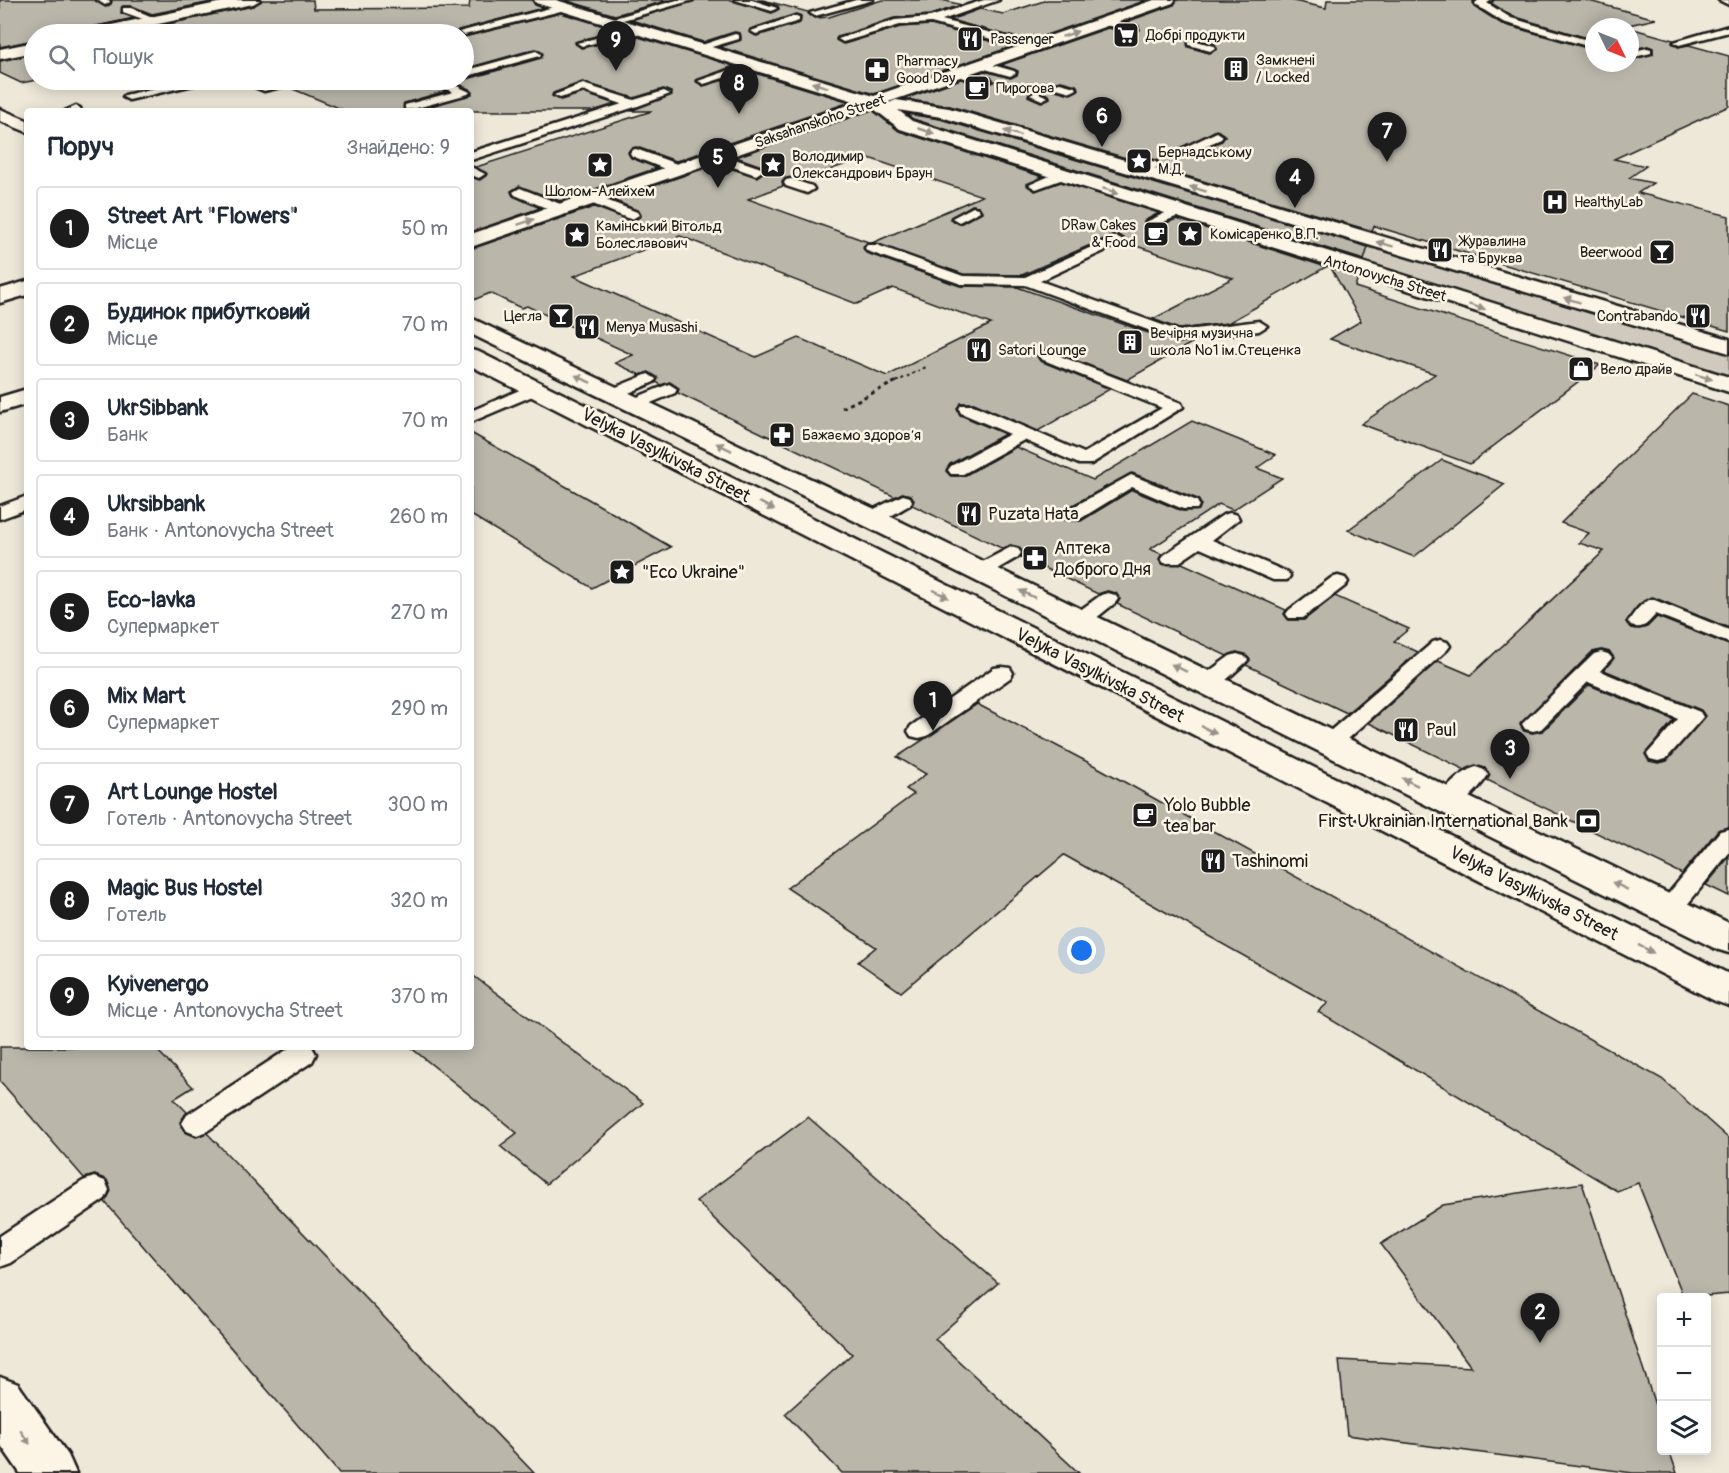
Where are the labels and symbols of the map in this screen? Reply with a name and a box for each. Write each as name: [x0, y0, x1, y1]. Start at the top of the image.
north arrow: [1585, 18, 1639, 72]
supermarket icon: Добрі продукти: [1111, 20, 1141, 50]
pin: 9: [596, 22, 636, 71]
restaurant icon: Passenger: [955, 24, 985, 54]
place label: Добрі продукти: [1145, 26, 1245, 45]
one-way arrow: [1061, 29, 1079, 39]
place label: Passenger: [990, 30, 1055, 49]
place label: Замкнені / Locked: [1256, 51, 1315, 87]
place label: Pharmacy Good Day: [896, 52, 959, 88]
building icon: Замкнені / Locked: [1221, 54, 1251, 84]
pharmacy icon: Pharmacy Good Day: [862, 55, 892, 85]
pin: 8: [720, 64, 758, 114]
cafe icon: Пирогова: [962, 73, 992, 103]
place label: Пирогова: [996, 79, 1054, 98]
one-way arrow: [811, 80, 829, 89]
street label: Saksahanskoho Street: [752, 90, 889, 153]
pin: 6: [1082, 98, 1122, 147]
pin: 7: [1368, 112, 1406, 162]
one-way arrow: [917, 127, 935, 136]
one-way arrow: [1003, 128, 1021, 137]
pin: 5: [698, 138, 738, 188]
place label: Бернадському М.Д.: [1158, 143, 1252, 179]
place icon: Бернадському М.Д.: [1124, 146, 1154, 176]
place label: Володимир Олександрович Браун: [792, 147, 933, 183]
place icon: Шолом-Алейхем: [585, 150, 615, 180]
place icon: Володимир Олександрович Браун: [758, 150, 788, 180]
pin: 4: [1276, 158, 1314, 208]
place label: Шолом-Алейхем: [545, 182, 655, 201]
one-way arrow: [1189, 184, 1207, 193]
one-way arrow: [1102, 187, 1120, 196]
hospital icon: HealthyLab: [1540, 187, 1570, 217]
place label: HealthyLab: [1574, 193, 1643, 212]
place label: DRaw Cakes & Food: [1061, 216, 1136, 252]
one-way arrow: [517, 217, 535, 227]
place label: Камінський Вітольд Болеславович: [596, 217, 722, 253]
cafe icon: DRaw Cakes & Food: [1141, 219, 1171, 249]
place icon: Комісаренко В.П.: [1175, 219, 1205, 249]
place icon: Камінський Вітольд Болеславович: [562, 220, 592, 250]
place label: Комісаренко В.П.: [1210, 225, 1319, 244]
place label: Журавлина та Бруква: [1458, 232, 1526, 268]
restaurant icon: Журавлина та Бруква: [1425, 235, 1455, 265]
bar icon: Beerwood: [1647, 237, 1677, 267]
one-way arrow: [1376, 239, 1394, 248]
place label: Beerwood: [1580, 243, 1642, 262]
street label: Antonovycha Street: [1321, 251, 1450, 306]
one-way arrow: [1563, 295, 1581, 304]
bar icon: Цегла: [546, 301, 576, 331]
restaurant icon: Contrabando: [1683, 301, 1713, 331]
one-way arrow: [1468, 302, 1486, 312]
place label: Цегла: [504, 307, 542, 326]
place label: Contrabando: [1597, 307, 1678, 326]
restaurant icon: Menya Musashi: [572, 312, 602, 342]
place label: Menya Musashi: [606, 318, 698, 337]
place label: Вечірня музична школа №1 ім.Стеценка: [1150, 324, 1301, 360]
building icon: Вечірня музична школа №1 ім.Стеценка: [1115, 327, 1145, 357]
restaurant icon: Satori Lounge: [964, 335, 994, 365]
place label: Satori Lounge: [998, 341, 1087, 360]
shop icon: Вело драйв: [1566, 354, 1596, 384]
place label: Вело драйв: [1600, 360, 1673, 379]
one-way arrow: [1695, 373, 1713, 382]
one-way arrow: [574, 374, 591, 383]
street label: Velyka Vasylkivska Street: [577, 403, 755, 508]
pharmacy icon: Бажаємо здоровʼя: [767, 420, 797, 450]
place label: Бажаємо здоровʼя: [802, 426, 921, 445]
one-way arrow: [716, 442, 733, 451]
restaurant icon: Puzata Hata: [954, 499, 984, 529]
one-way arrow: [759, 501, 776, 511]
place label: Puzata Hata: [988, 503, 1079, 526]
place label: Аптека Доброго Дня: [1053, 537, 1151, 581]
pharmacy icon: Аптека Доброго Дня: [1020, 543, 1050, 573]
place icon: "Eco Ukraine": [607, 557, 637, 587]
place label: "Eco Ukraine": [642, 561, 745, 584]
one-way arrow: [932, 589, 950, 599]
one-way arrow: [1018, 589, 1035, 599]
street label: Velyka Vasylkivska Street: [1011, 623, 1189, 728]
one-way arrow: [1170, 664, 1187, 673]
pin: 1: [914, 682, 952, 731]
restaurant icon: Paul: [1391, 715, 1421, 745]
place label: Paul: [1426, 719, 1457, 742]
one-way arrow: [1200, 725, 1217, 734]
pin: 3: [1490, 730, 1530, 779]
one-way arrow: [1402, 777, 1419, 787]
place label: Yolo Bubble tea bar: [1163, 794, 1251, 838]
cafe icon: Yolo Bubble tea bar: [1130, 800, 1160, 830]
bank icon: First Ukrainian International Bank: [1573, 806, 1603, 836]
place label: First Ukrainian International Bank: [1318, 810, 1568, 833]
street label: Velyka Vasylkivska Street: [1445, 841, 1623, 946]
restaurant icon: Tashinomi: [1198, 846, 1228, 876]
place label: Tashinomi: [1232, 850, 1308, 873]
one-way arrow: [1611, 881, 1629, 891]
your location: [1067, 936, 1096, 965]
one-way arrow: [1637, 945, 1654, 954]
pin: 2: [1520, 1294, 1560, 1343]
one-way arrow: [19, 1429, 31, 1445]

